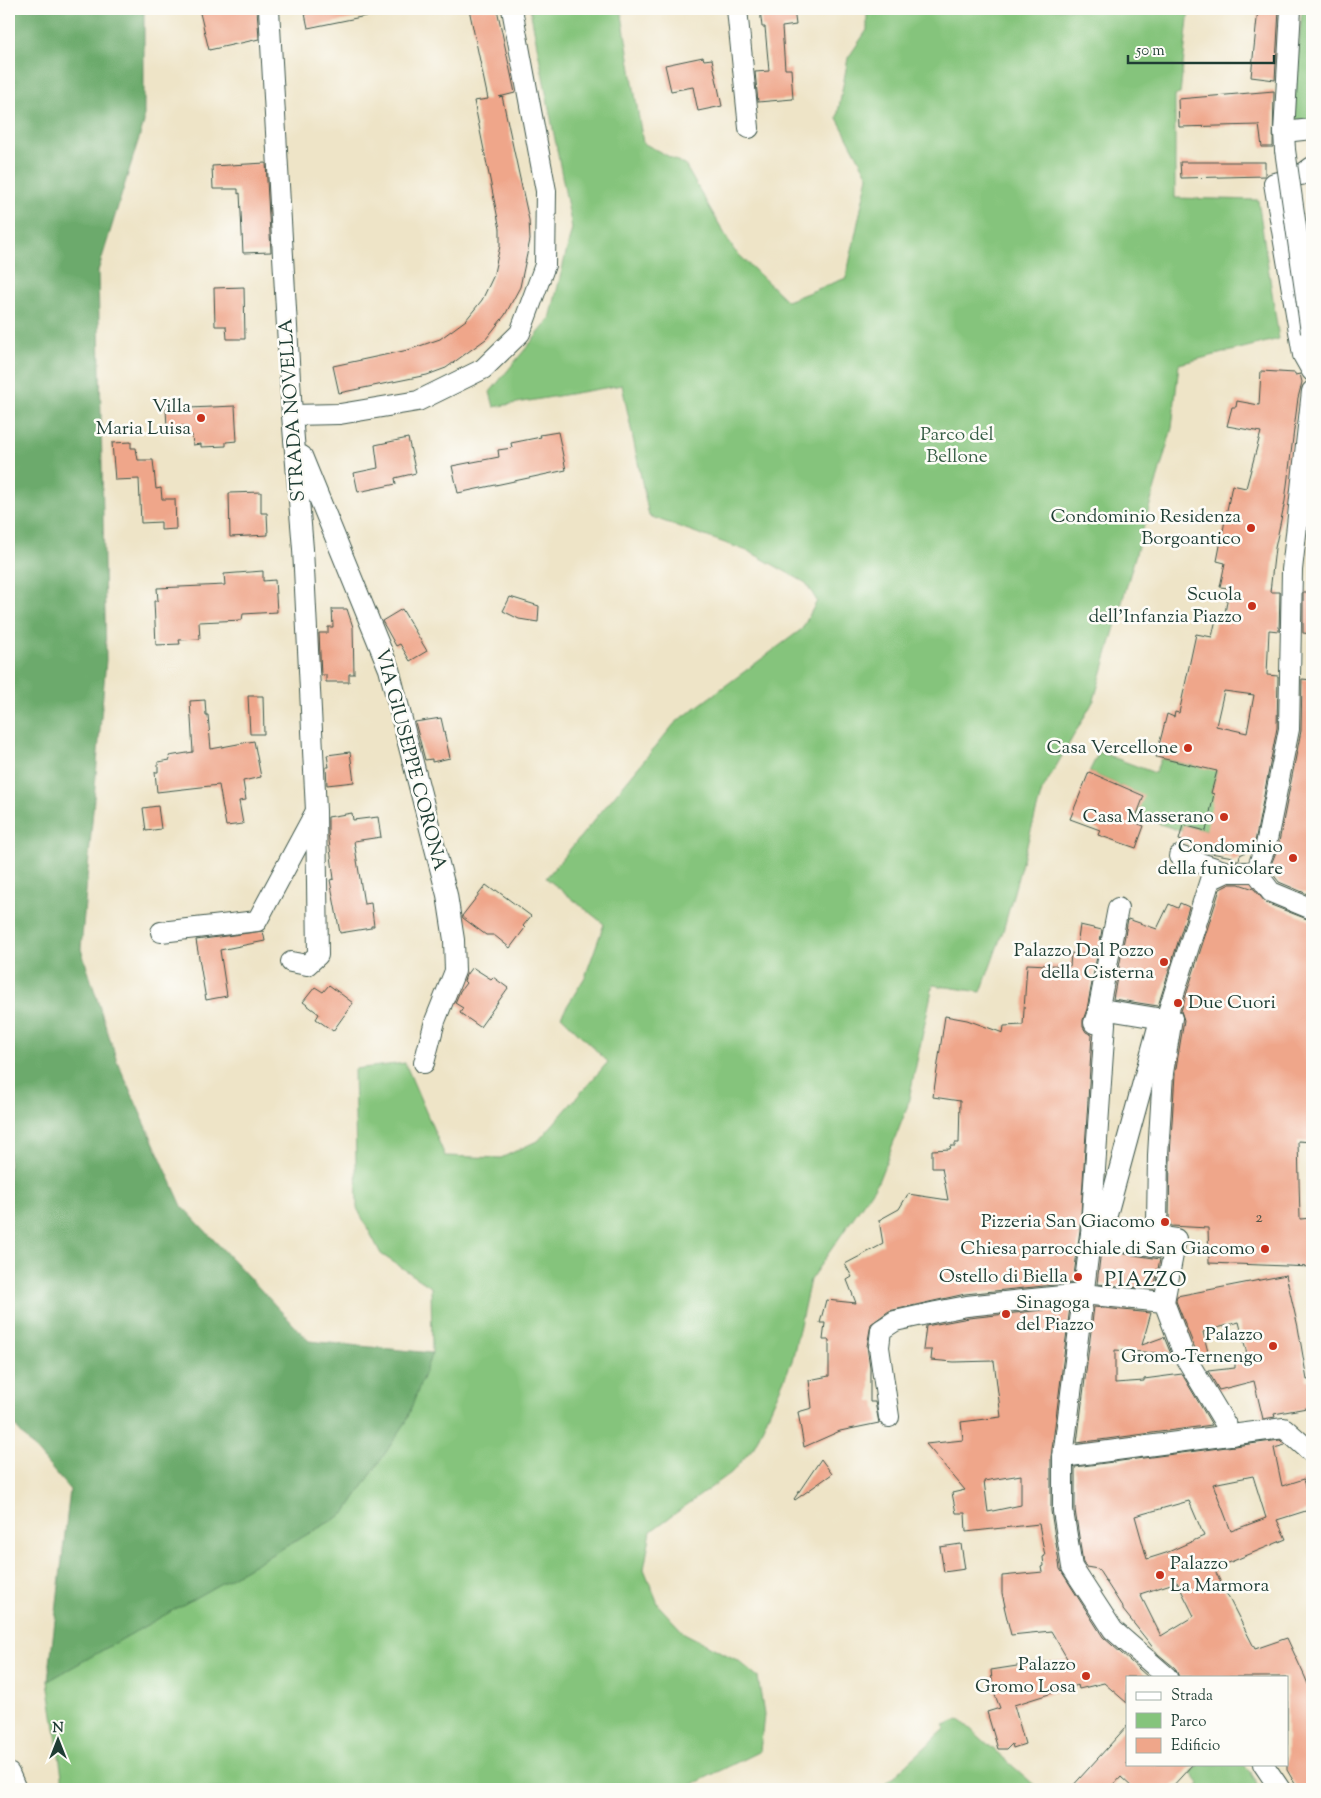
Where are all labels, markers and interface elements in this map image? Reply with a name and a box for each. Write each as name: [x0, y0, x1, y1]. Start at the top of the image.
scale bar: [1128, 32, 1275, 64]
text: 50 m: [1135, 41, 1165, 62]
street label: STRADA NOVELLA: [273, 317, 313, 502]
place label: Villa Maria Luisa: [96, 394, 191, 443]
marker: Villa Maria Luisa: [195, 412, 207, 424]
park label: Parco del Bellone: [920, 422, 994, 471]
place label: Condominio Residenza Borgoantico: [1050, 504, 1241, 553]
marker: Condominio Residenza Borgoantico: [1245, 522, 1257, 534]
place label: Scuola dell'Infanzia Piazzo: [1089, 582, 1242, 631]
marker: Scuola dell'Infanzia Piazzo: [1246, 600, 1258, 612]
street label: VIA GIUSEPPE CORONA: [367, 646, 453, 875]
place label: Casa Vercellone: [1046, 735, 1178, 762]
marker: Casa Vercellone: [1182, 742, 1194, 754]
place label: Casa Masserano: [1083, 804, 1214, 831]
marker: Casa Masserano: [1218, 811, 1230, 823]
place label: Condominio della funicolare: [1158, 834, 1283, 883]
marker: Condominio della funicolare: [1287, 852, 1299, 864]
place label: Palazzo Dal Pozzo della Cisterna: [1014, 938, 1154, 987]
marker: Palazzo Dal Pozzo della Cisterna: [1158, 956, 1170, 968]
place label: Due Cuori: [1188, 990, 1276, 1017]
marker: Due Cuori: [1172, 997, 1184, 1009]
house number: 2: [1255, 1207, 1263, 1230]
place label: Pizzeria San Giacomo: [981, 1209, 1155, 1236]
marker: Pizzeria San Giacomo: [1159, 1216, 1171, 1228]
place label: Chiesa parrocchiale di San Giacomo: [960, 1236, 1255, 1263]
marker: Chiesa parrocchiale di San Giacomo: [1259, 1243, 1271, 1255]
place label: Ostello di Biella: [939, 1264, 1068, 1291]
district label: PIAZZO: [1104, 1266, 1188, 1296]
marker: Ostello di Biella: [1072, 1271, 1084, 1283]
place label: Sinagoga del Piazzo: [1016, 1290, 1094, 1339]
marker: Sinagoga del Piazzo: [1000, 1308, 1012, 1320]
place label: Palazzo Gromo-Ternengo: [1121, 1322, 1263, 1371]
marker: Palazzo Gromo-Ternengo: [1267, 1340, 1279, 1352]
place label: Palazzo La Marmora: [1170, 1551, 1269, 1600]
marker: Palazzo La Marmora: [1154, 1569, 1166, 1581]
place label: Palazzo Gromo Losa: [975, 1652, 1076, 1701]
marker: Palazzo Gromo Losa: [1080, 1670, 1092, 1682]
legend: [1126, 1676, 1288, 1766]
text: Strada: [1171, 1686, 1213, 1707]
text: Parco: [1171, 1712, 1207, 1733]
north arrow: [32, 1716, 82, 1766]
text: N: [52, 1719, 64, 1739]
text: Edificio: [1171, 1736, 1220, 1757]

